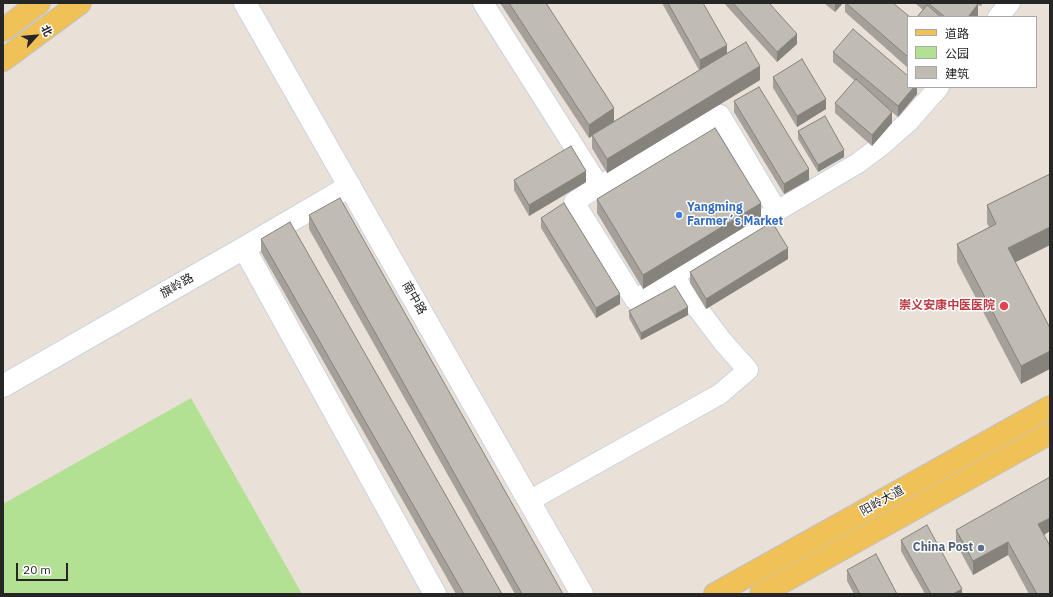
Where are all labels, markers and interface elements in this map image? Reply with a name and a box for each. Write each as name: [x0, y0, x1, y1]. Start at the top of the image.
north arrow: [16, 16, 56, 56]
legend: [907, 16, 1037, 88]
text: 北: [38, 22, 55, 39]
text: 道路: [945, 26, 969, 41]
text: 公园: [945, 46, 969, 61]
text: 建筑: [945, 66, 969, 81]
place label: Yangming Farmer´s Market: [687, 201, 783, 229]
marker: Yangming Farmer´s Market: [674, 210, 684, 220]
street label: 旗岭路: [158, 271, 196, 301]
street label: 南中路: [399, 279, 429, 317]
place label: 崇义安康中医医院: [899, 299, 995, 313]
marker: 崇义安康中医医院: [998, 300, 1010, 312]
street label: 阳岭大道: [858, 483, 906, 519]
place label: China Post: [913, 541, 973, 555]
marker: China Post: [976, 543, 986, 553]
scale bar: [18, 555, 70, 581]
text: 20 m: [23, 562, 51, 577]

